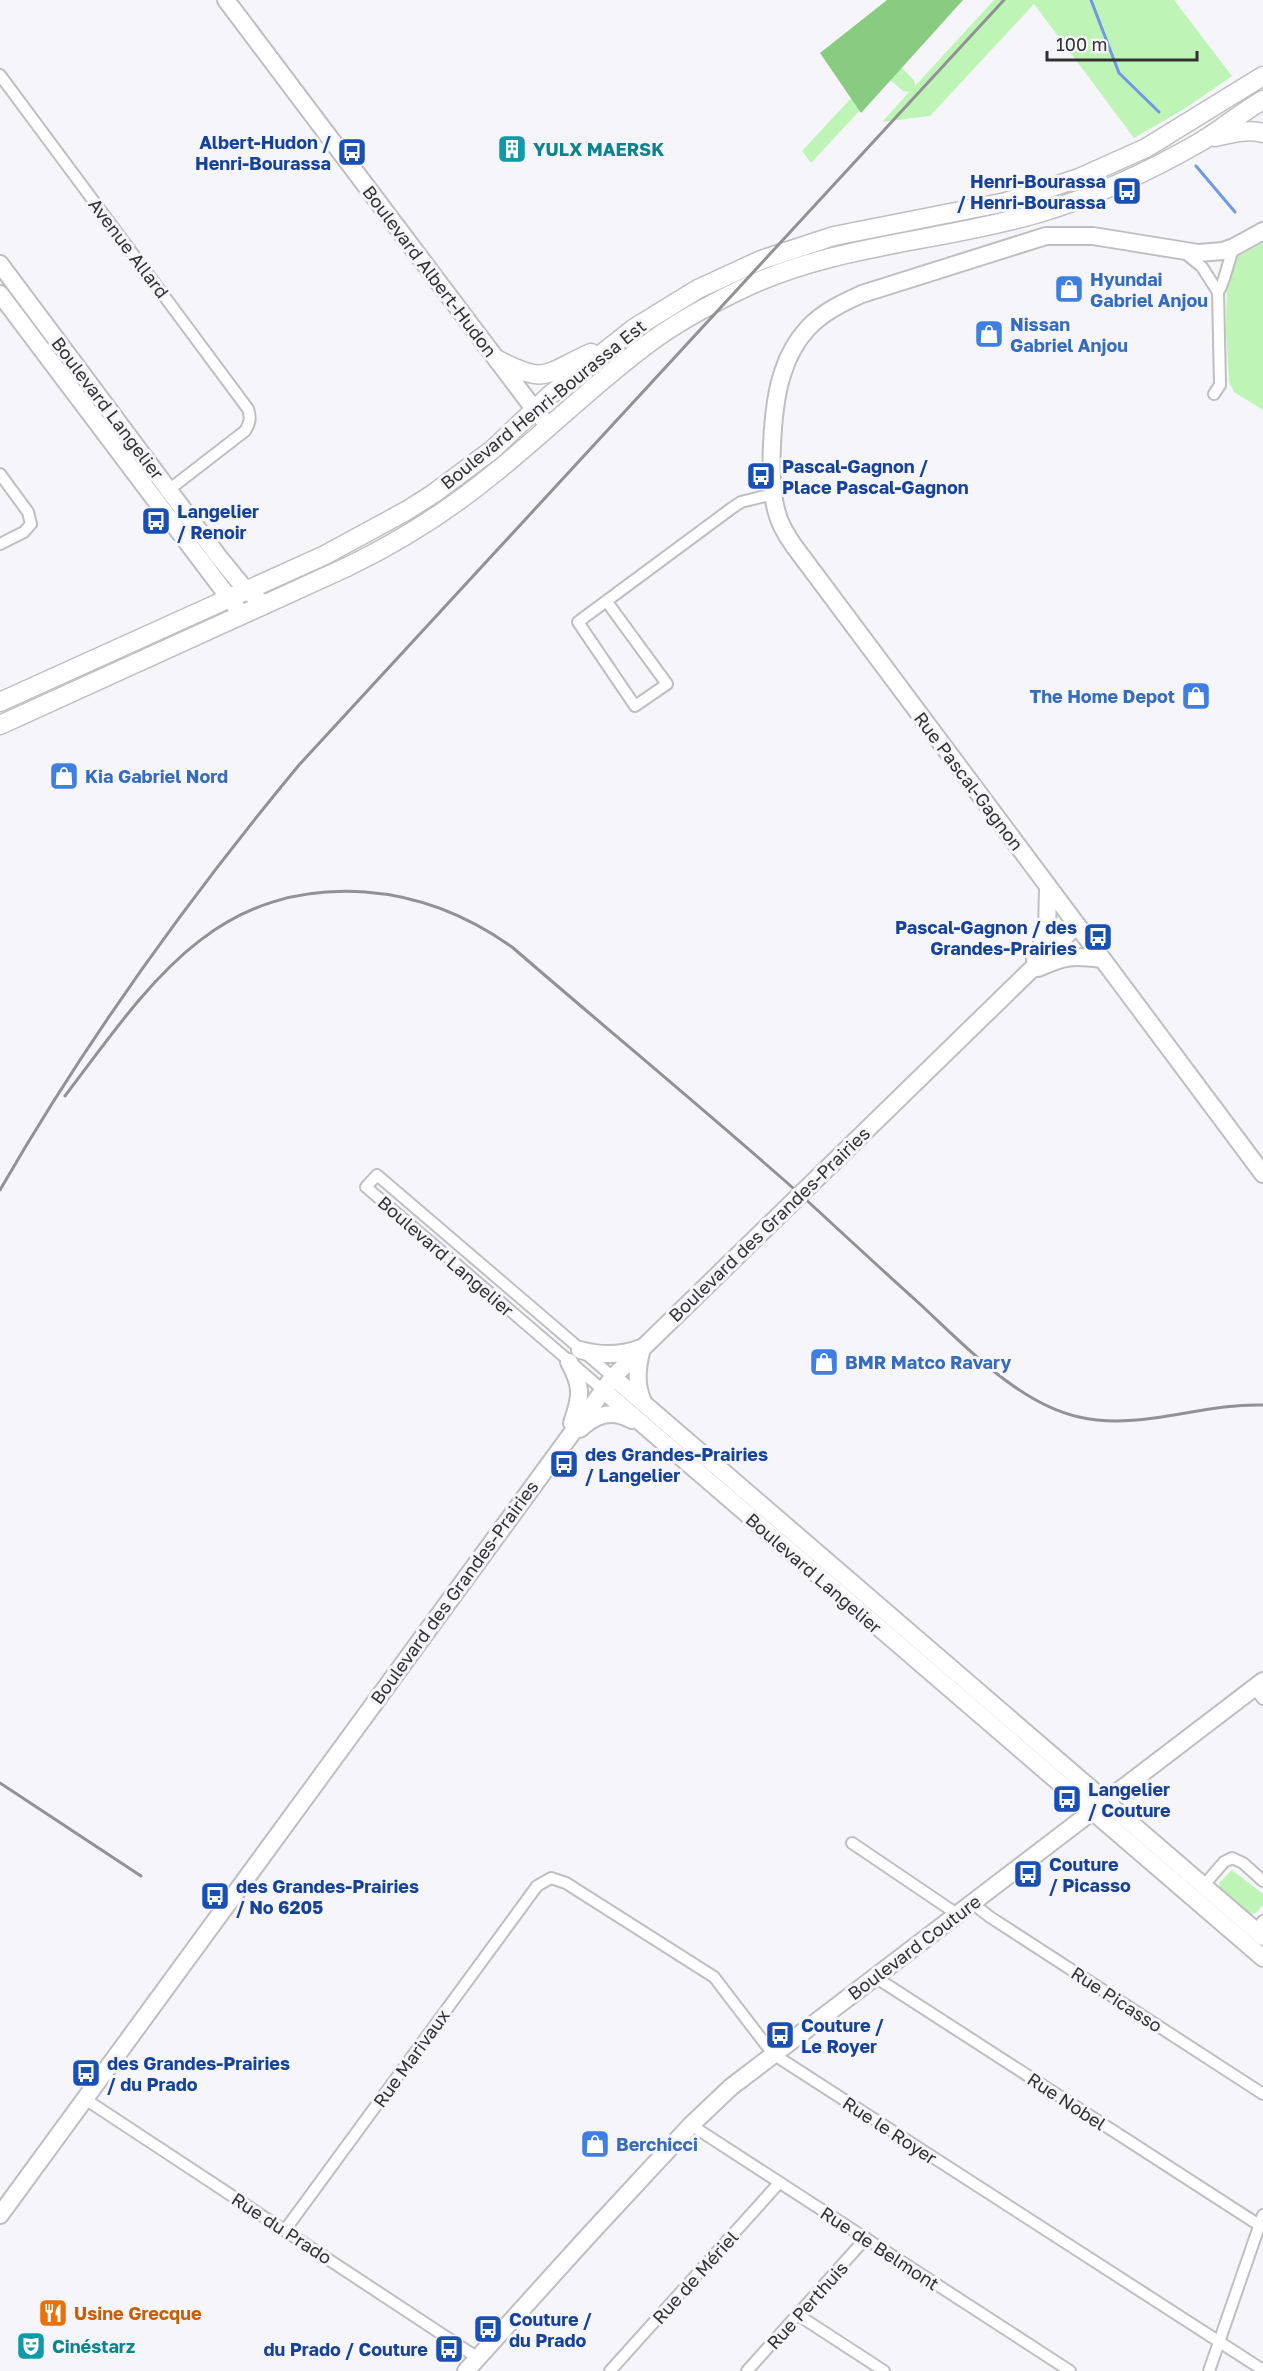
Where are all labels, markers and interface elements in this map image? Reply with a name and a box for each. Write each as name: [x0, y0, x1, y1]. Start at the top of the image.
scale bar: [1047, 24, 1197, 62]
text: 100 m: [1056, 33, 1107, 55]
place label: Albert-Hudon / Henri-Bourassa: [195, 131, 331, 174]
building icon: YULX MAERSK: [496, 133, 528, 165]
bus stop icon: Albert-Hudon / Henri-Bourassa: [336, 136, 368, 168]
place label: YULX MAERSK: [533, 138, 664, 160]
place label: Henri-Bourassa / Henri-Bourassa: [957, 170, 1106, 213]
bus stop icon: Henri-Bourassa / Henri-Bourassa: [1111, 175, 1143, 207]
street label: Boulevard Albert-Hudon: [358, 181, 502, 361]
street label: Avenue Allard: [84, 194, 174, 302]
place label: Hyundai Gabriel Anjou: [1090, 268, 1208, 311]
shop icon: Hyundai Gabriel Anjou: [1053, 273, 1085, 305]
place label: Nissan Gabriel Anjou: [1010, 313, 1128, 356]
street label: Boulevard Henri-Bourassa Est: [436, 314, 650, 494]
shop icon: Nissan Gabriel Anjou: [973, 318, 1005, 350]
street label: Boulevard Langelier: [47, 332, 169, 484]
place label: Pascal-Gagnon / Place Pascal-Gagnon: [782, 455, 969, 498]
bus stop icon: Pascal-Gagnon / Place Pascal-Gagnon: [745, 460, 777, 492]
place label: Langelier / Renoir: [177, 500, 259, 543]
bus stop icon: Langelier / Renoir: [140, 505, 172, 537]
shop icon: The Home Depot: [1180, 680, 1212, 712]
place label: The Home Depot: [1029, 685, 1175, 707]
street label: Rue Pascal-Gagnon: [910, 707, 1028, 855]
shop icon: Kia Gabriel Nord: [48, 760, 80, 792]
place label: Kia Gabriel Nord: [85, 765, 228, 787]
place label: Pascal-Gagnon / des Grandes-Prairies: [895, 916, 1077, 959]
bus stop icon: Pascal-Gagnon / des Grandes-Prairies: [1082, 921, 1114, 953]
street label: Boulevard des Grandes-Prairies: [664, 1122, 874, 1326]
street label: Boulevard Langelier: [374, 1191, 518, 1321]
shop icon: BMR Matco Ravary: [808, 1346, 840, 1378]
place label: BMR Matco Ravary: [845, 1351, 1012, 1373]
place label: des Grandes-Prairies / Langelier: [585, 1443, 768, 1486]
bus stop icon: des Grandes-Prairies / Langelier: [548, 1448, 580, 1480]
street label: Boulevard des Grandes-Prairies: [365, 1476, 543, 1708]
street label: Boulevard Langelier: [742, 1508, 886, 1638]
place label: Langelier / Couture: [1088, 1778, 1171, 1821]
bus stop icon: Langelier / Couture: [1051, 1783, 1083, 1815]
place label: Couture / Picasso: [1049, 1853, 1131, 1896]
bus stop icon: Couture / Picasso: [1012, 1858, 1044, 1890]
place label: des Grandes-Prairies / No 6205: [236, 1875, 419, 1918]
bus stop icon: des Grandes-Prairies / No 6205: [199, 1880, 231, 1912]
street label: Boulevard Couture: [843, 1890, 985, 2004]
street label: Rue Picasso: [1067, 1961, 1167, 2037]
street label: Rue Marivaux: [368, 2005, 454, 2111]
place label: Couture / Le Royer: [801, 2014, 884, 2057]
bus stop icon: Couture / Le Royer: [764, 2019, 796, 2051]
place label: des Grandes-Prairies / du Prado: [107, 2052, 290, 2095]
bus stop icon: des Grandes-Prairies / du Prado: [70, 2057, 102, 2089]
street label: Rue Nobel: [1023, 2067, 1111, 2135]
street label: Rue le Royer: [839, 2091, 941, 2169]
shop icon: Berchicci: [579, 2128, 611, 2160]
place label: Berchicci: [616, 2133, 698, 2155]
street label: Rue du Prado: [228, 2188, 336, 2268]
street label: Rue de Belmont: [817, 2202, 943, 2294]
street label: Rue de Mériel: [647, 2226, 743, 2328]
street label: Rue Perthuis: [762, 2257, 852, 2353]
restaurant icon: Usine Grecque: [37, 2297, 69, 2329]
place label: Usine Grecque: [74, 2302, 202, 2324]
place label: Couture / du Prado: [509, 2308, 592, 2351]
bus stop icon: Couture / du Prado: [472, 2313, 504, 2345]
theatre icon: Cinéstarz: [15, 2330, 47, 2362]
bus stop icon: du Prado / Couture: [433, 2333, 465, 2365]
place label: Cinéstarz: [52, 2335, 135, 2357]
place label: du Prado / Couture: [263, 2338, 428, 2360]

